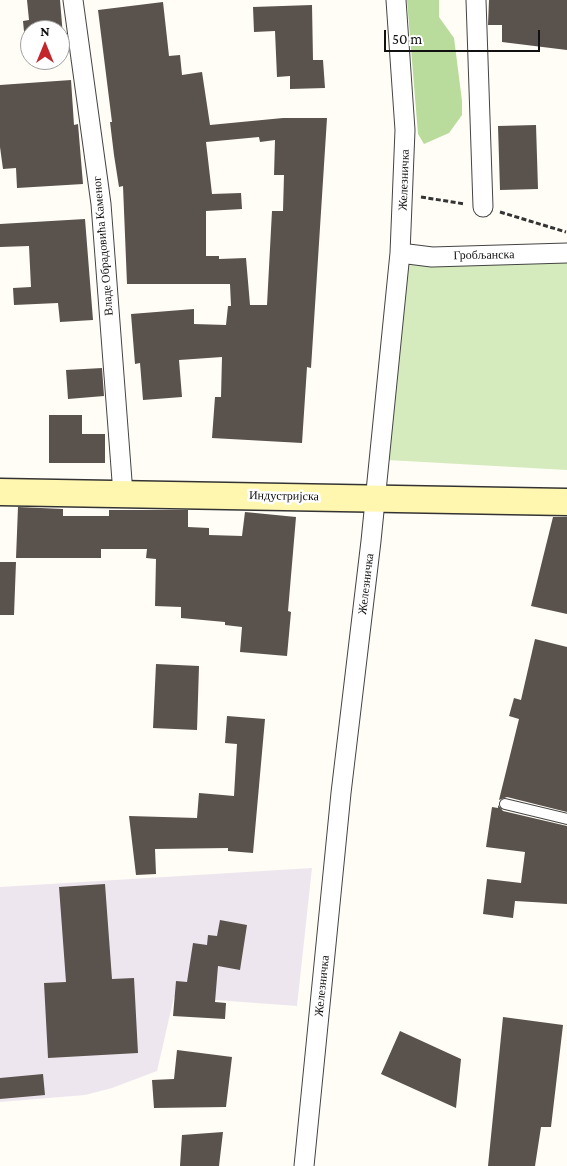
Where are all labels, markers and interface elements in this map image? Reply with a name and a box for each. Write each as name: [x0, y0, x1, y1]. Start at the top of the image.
north arrow: [20, 20, 70, 70]
scale bar: [387, 20, 543, 52]
text: N: [40, 23, 50, 39]
text: 50 m: [392, 31, 422, 47]
street label: Железничка: [396, 149, 412, 211]
street label: Владе Обрадовића Каменог: [90, 175, 116, 317]
street label: Гробљанска: [453, 247, 515, 263]
street label: Индустријска: [249, 488, 319, 504]
street label: Железничка: [355, 553, 377, 615]
street label: Железничка: [312, 955, 332, 1017]

